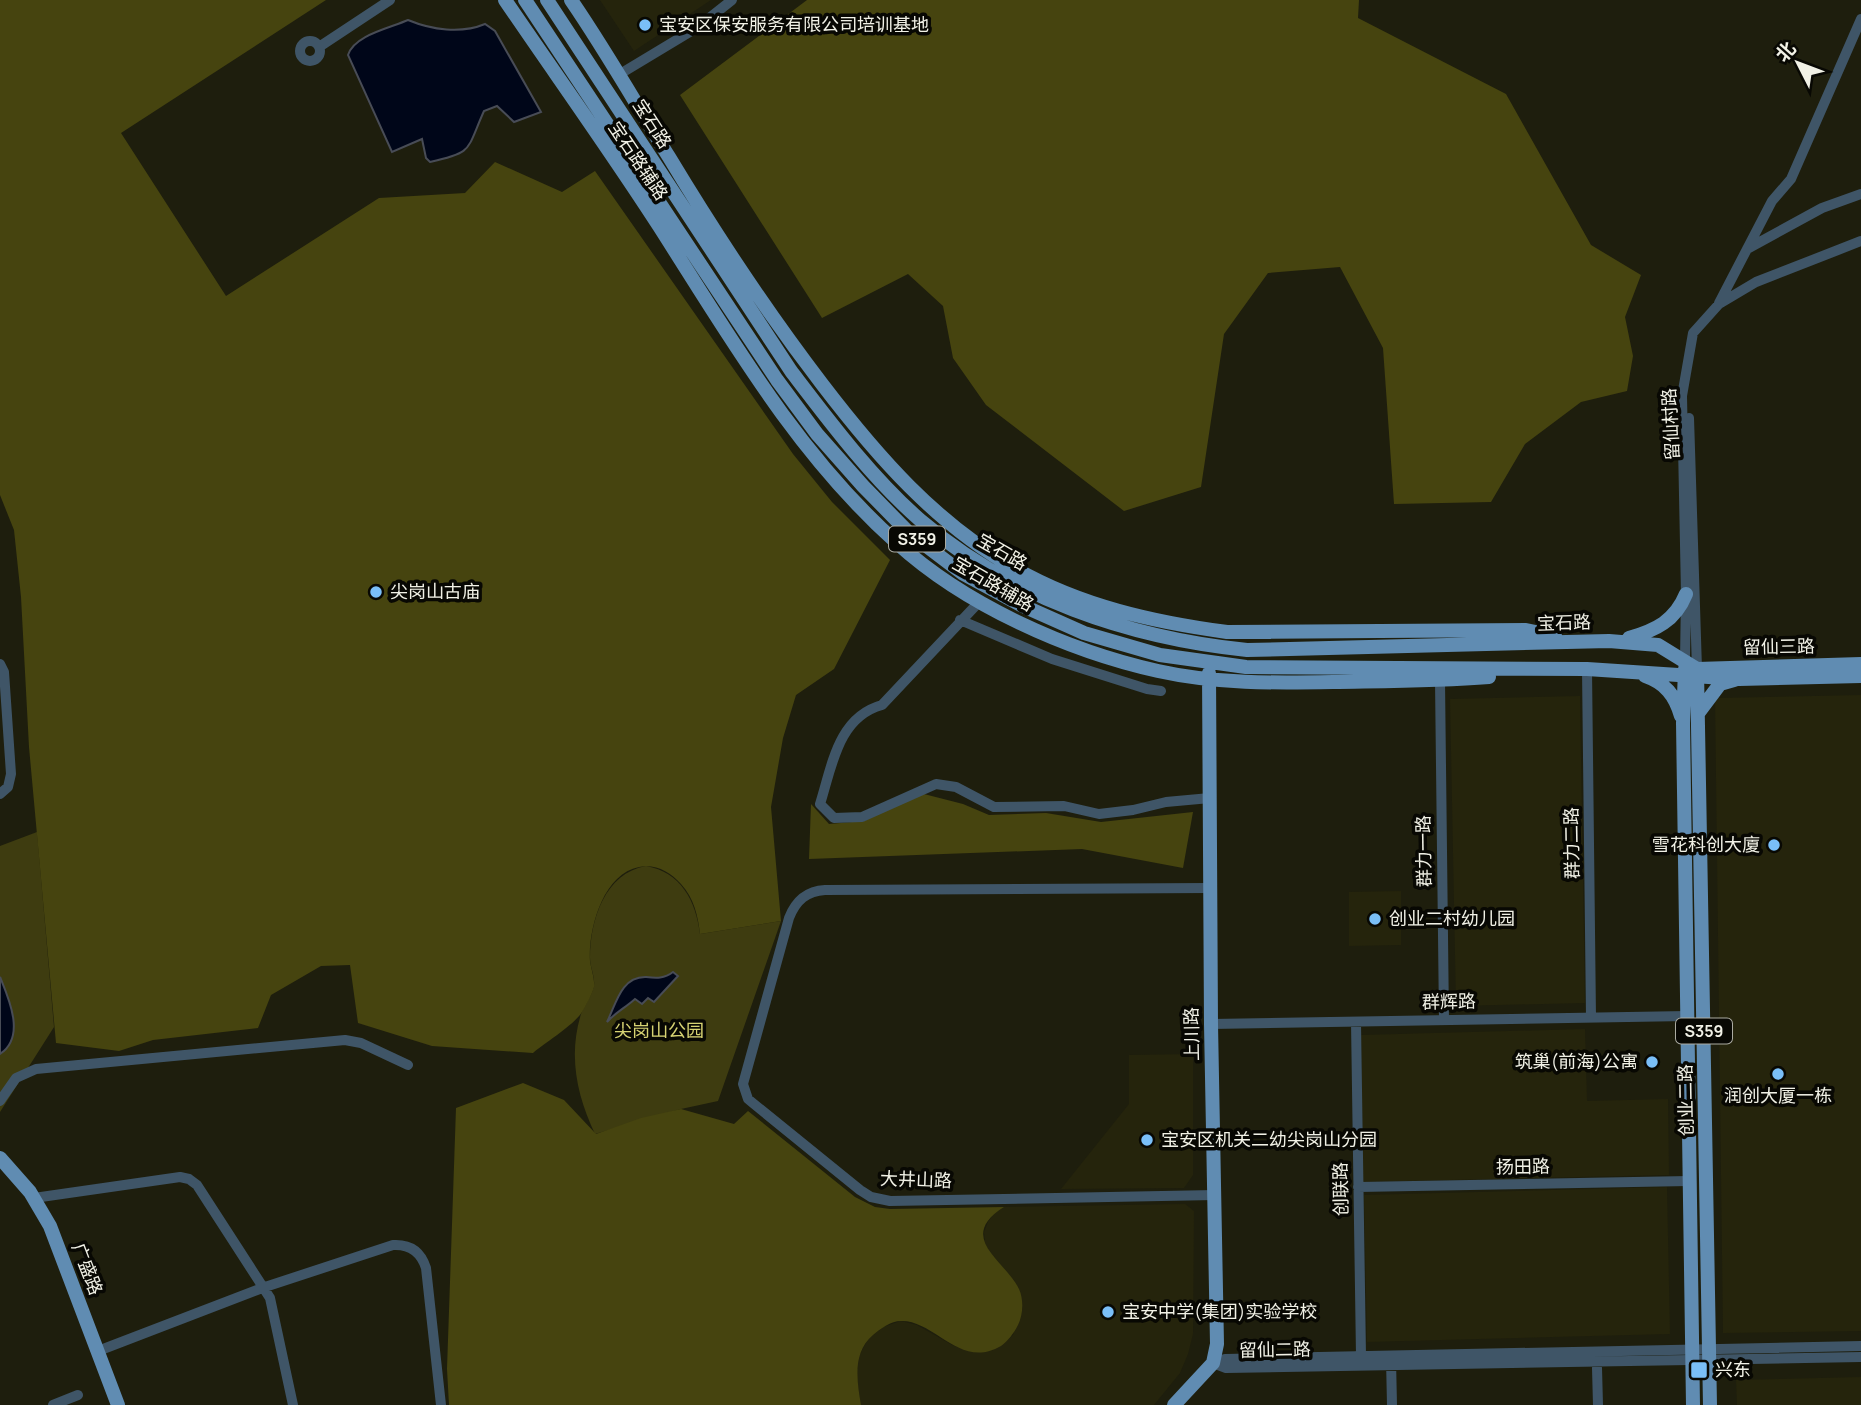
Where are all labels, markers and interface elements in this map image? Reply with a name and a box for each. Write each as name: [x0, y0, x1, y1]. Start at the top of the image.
place label: 宝安区保安服务有限公司培训基地: [659, 12, 929, 36]
marker: 宝安区保安服务有限公司培训基地: [637, 17, 653, 33]
north arrow: [1763, 28, 1833, 98]
text: 北: [1769, 36, 1801, 67]
street label: 宝石路: [628, 94, 678, 153]
street label: 宝石路辅路: [604, 116, 674, 204]
street label: 留仙村路: [1656, 387, 1684, 461]
road number: S359: [889, 526, 945, 552]
street label: 宝石路: [973, 527, 1032, 575]
street label: 宝石路辅路: [949, 550, 1038, 616]
place label: 尖岗山古庙: [390, 579, 480, 603]
marker: 尖岗山古庙: [368, 584, 384, 600]
street label: 宝石路: [1537, 609, 1591, 635]
street label: 留仙三路: [1743, 633, 1815, 659]
street label: 群力二路: [1558, 807, 1584, 879]
street label: 群力一路: [1410, 815, 1436, 887]
place label: 雪花科创大廈: [1652, 832, 1760, 856]
marker: 雪花科创大廈: [1766, 837, 1782, 853]
place label: 创业二村幼儿园: [1389, 906, 1515, 930]
marker: 创业二村幼儿园: [1367, 911, 1383, 927]
street label: 群辉路: [1422, 989, 1476, 1013]
street label: 上川路: [1179, 1007, 1203, 1061]
park label: 尖岗山公园: [614, 1018, 704, 1042]
road number: S359: [1676, 1018, 1732, 1044]
place label: 筑巢(前海)公寓: [1515, 1049, 1638, 1073]
marker: 筑巢(前海)公寓: [1644, 1054, 1660, 1070]
street label: 创业二路: [1672, 1064, 1698, 1136]
marker: 润创大厦一栋: [1770, 1066, 1786, 1082]
place label: 润创大厦一栋: [1724, 1083, 1832, 1107]
place label: 宝安区机关二幼尖岗山分园: [1161, 1127, 1377, 1151]
marker: 宝安区机关二幼尖岗山分园: [1139, 1132, 1155, 1148]
street label: 扬田路: [1496, 1154, 1550, 1178]
street label: 创联路: [1328, 1162, 1352, 1216]
street label: 大井山路: [880, 1166, 952, 1192]
street label: 广盛路: [67, 1239, 109, 1298]
place label: 宝安中学(集团)实验学校: [1122, 1299, 1317, 1323]
marker: 宝安中学(集团)实验学校: [1100, 1304, 1116, 1320]
street label: 留仙二路: [1239, 1336, 1311, 1362]
place label: 兴东: [1715, 1357, 1751, 1381]
marker: 兴东: [1689, 1360, 1709, 1380]

